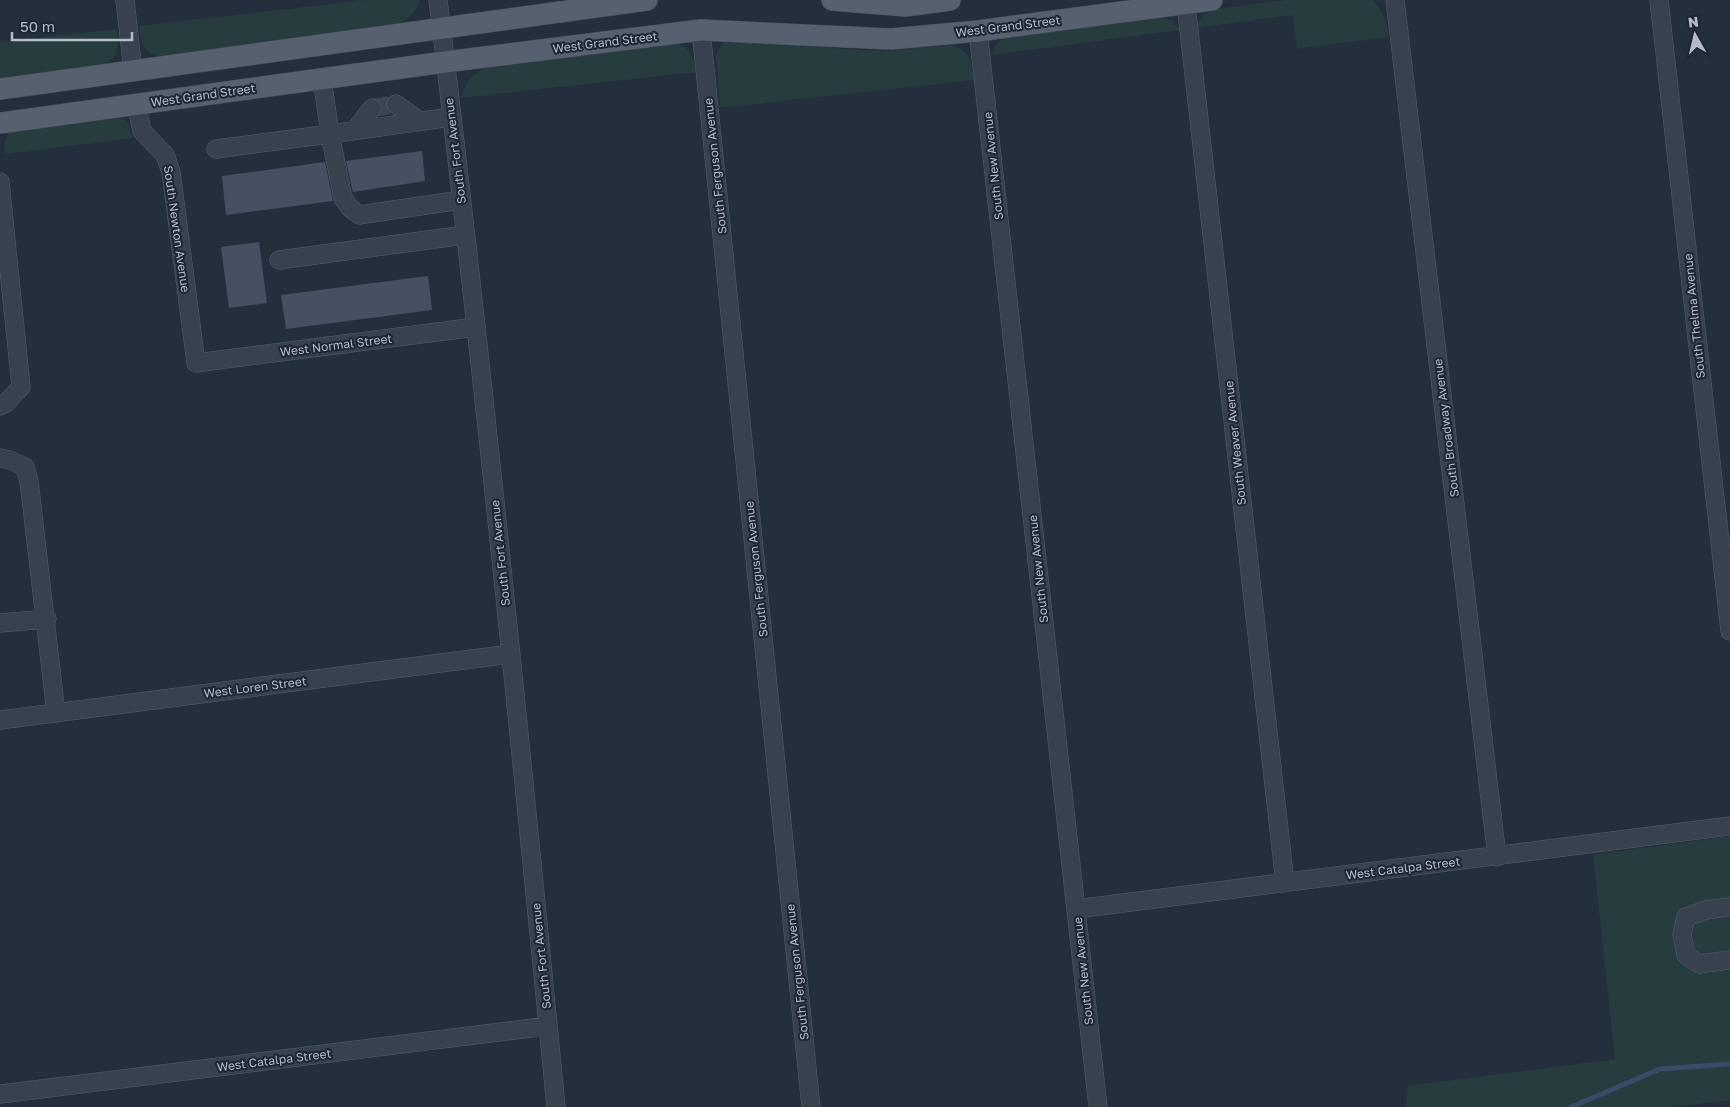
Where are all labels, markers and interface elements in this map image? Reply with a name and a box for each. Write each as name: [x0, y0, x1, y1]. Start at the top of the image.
scale bar: [12, 10, 132, 42]
north arrow: [1670, 10, 1720, 60]
street label: West Grand Street: [955, 12, 1061, 40]
text: N: [1687, 12, 1700, 31]
text: 50 m: [20, 17, 55, 35]
street label: West Grand Street: [552, 28, 658, 56]
street label: West Grand Street: [150, 80, 256, 110]
street label: South Fort Avenue: [441, 97, 469, 205]
street label: South Ferguson Avenue: [700, 97, 730, 235]
street label: South New Avenue: [980, 111, 1006, 221]
street label: South Newton Avenue: [161, 165, 193, 293]
street label: South Thelma Avenue: [1680, 253, 1708, 379]
street label: West Normal Street: [279, 331, 393, 359]
street label: South Broadway Avenue: [1430, 358, 1462, 498]
street label: South Weaver Avenue: [1221, 380, 1249, 506]
street label: South Fort Avenue: [487, 499, 513, 607]
street label: South Ferguson Avenue: [741, 500, 771, 638]
street label: South New Avenue: [1025, 514, 1051, 624]
street label: West Loren Street: [203, 673, 307, 701]
street label: West Catalpa Street: [1345, 854, 1461, 882]
street label: South Fort Avenue: [528, 902, 554, 1010]
street label: South Ferguson Avenue: [782, 903, 812, 1041]
street label: South New Avenue: [1070, 916, 1096, 1026]
street label: West Catalpa Street: [216, 1046, 332, 1074]

